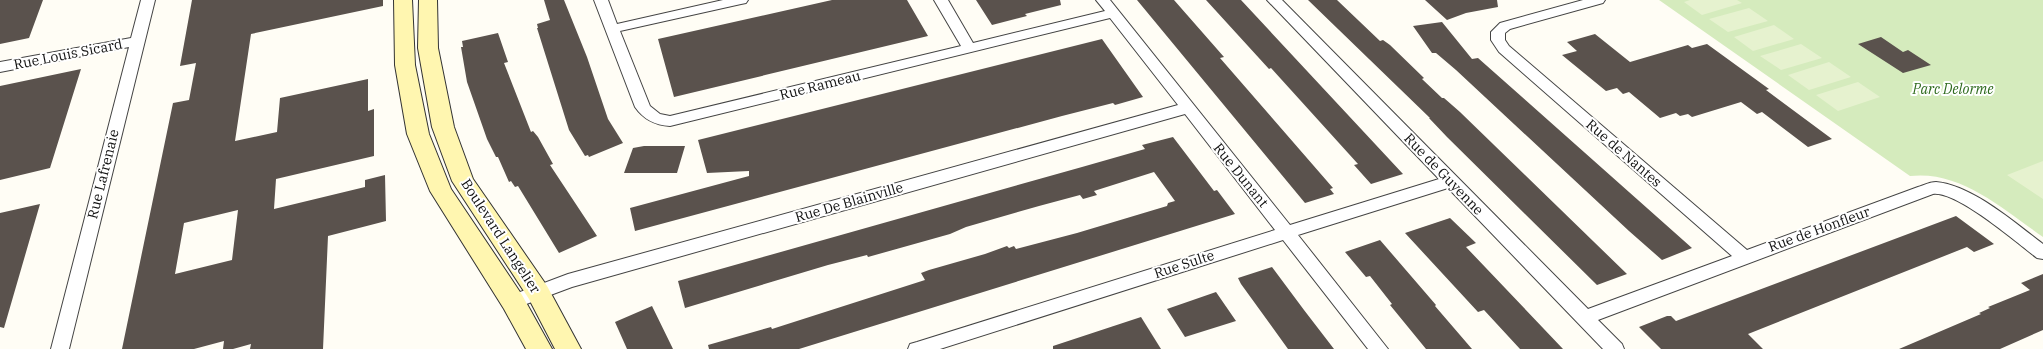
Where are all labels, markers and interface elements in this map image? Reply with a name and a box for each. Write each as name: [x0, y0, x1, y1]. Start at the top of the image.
street label: Rue Louis Sicard: [12, 35, 124, 73]
street label: Rue Rameau: [778, 66, 863, 104]
park label: Parc Delorme: [1911, 80, 1994, 98]
street label: Rue de Nantes: [1582, 115, 1666, 191]
street label: Rue Lafrenaie: [83, 127, 123, 221]
street label: Rue de Guyenne: [1400, 129, 1488, 219]
street label: Rue Dunant: [1210, 139, 1273, 211]
street label: Boulevard Langelier: [457, 175, 545, 297]
street label: Rue De Blainville: [793, 178, 905, 226]
street label: Rue de Honfleur: [1766, 202, 1873, 256]
street label: Rue Sulte: [1152, 246, 1216, 282]

